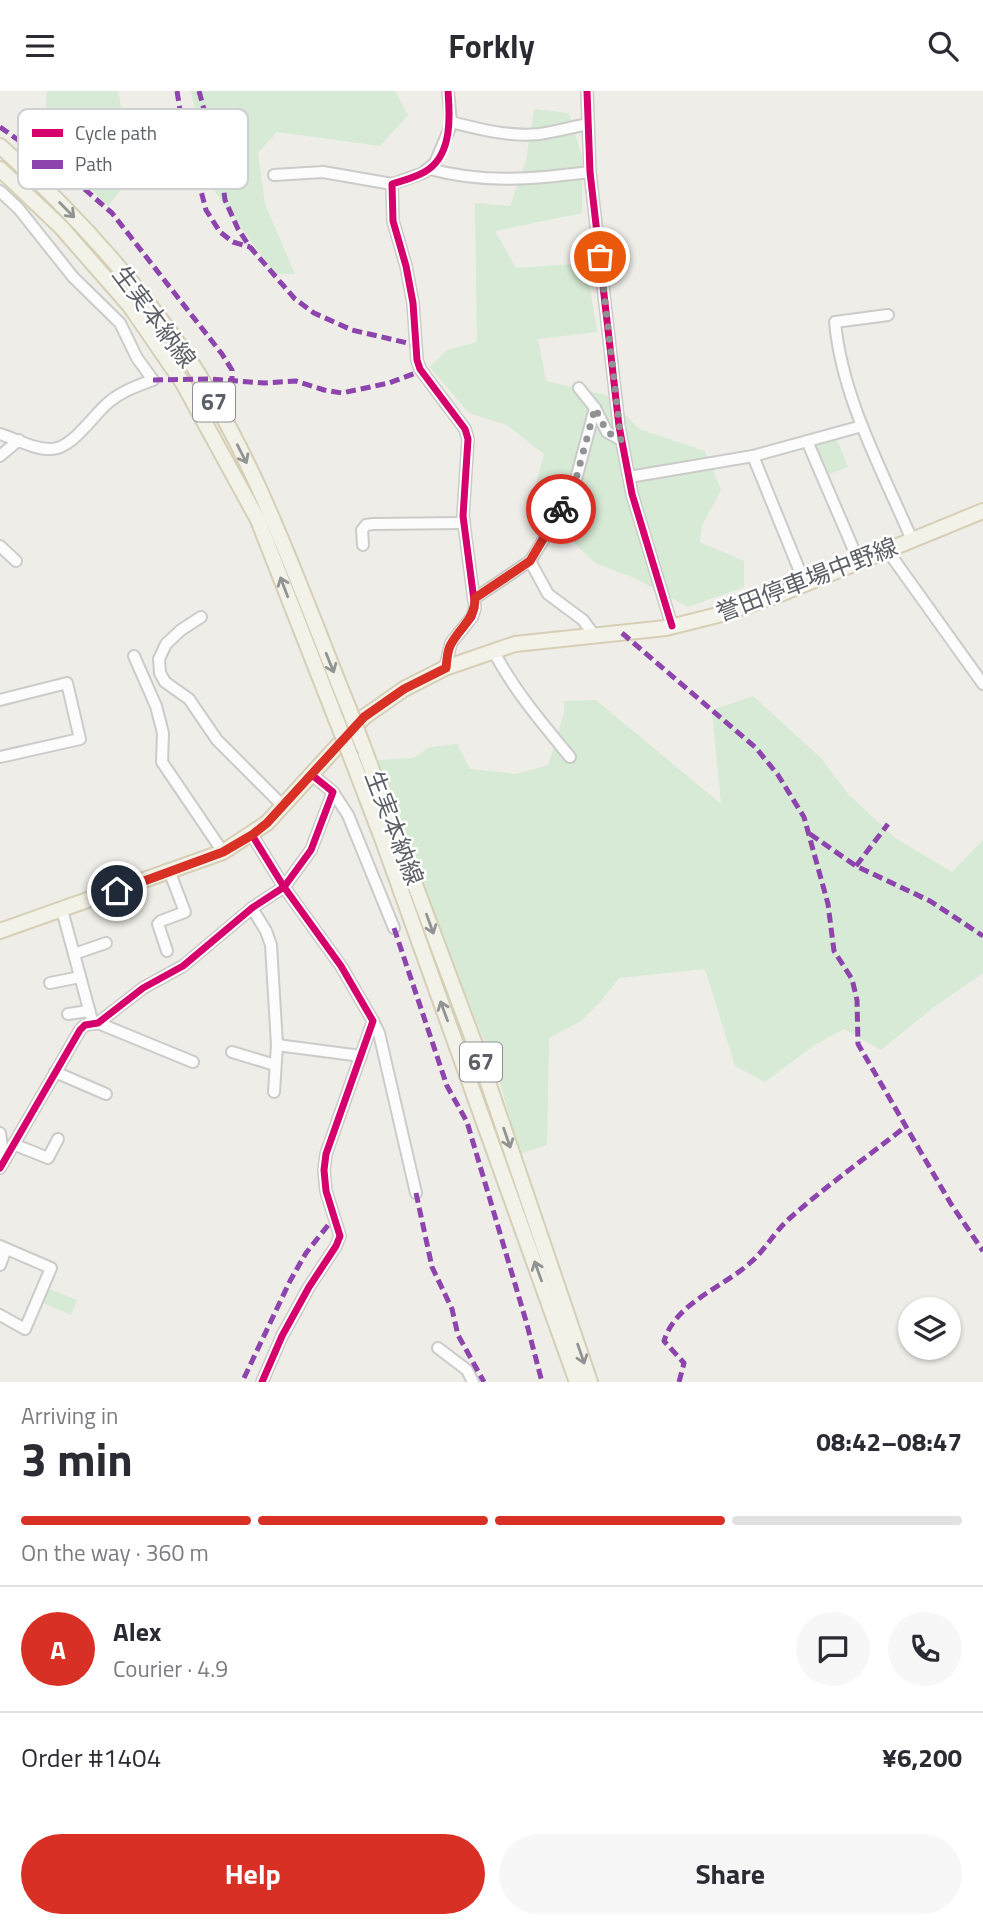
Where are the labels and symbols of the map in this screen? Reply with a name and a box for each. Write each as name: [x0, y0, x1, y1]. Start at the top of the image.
legend: [18, 109, 248, 189]
text: Cycle path: [75, 118, 157, 147]
text: Path: [75, 149, 113, 178]
one-way arrow: [59, 201, 76, 218]
pin: [570, 227, 630, 287]
street label: 生実本納線: [104, 258, 205, 375]
road number: 67: [193, 383, 235, 421]
one-way arrow: [235, 443, 249, 463]
courier: [526, 474, 596, 544]
street label: 誉田停車場中野線: [711, 528, 903, 630]
one-way arrow: [277, 577, 290, 599]
one-way arrow: [325, 652, 338, 673]
street label: 生実本納線: [357, 765, 433, 890]
pin: [87, 861, 147, 921]
one-way arrow: [425, 913, 438, 935]
one-way arrow: [437, 1001, 449, 1023]
road number: 67: [460, 1043, 502, 1081]
one-way arrow: [502, 1127, 514, 1149]
one-way arrow: [530, 1261, 543, 1283]
one-way arrow: [576, 1342, 588, 1364]

